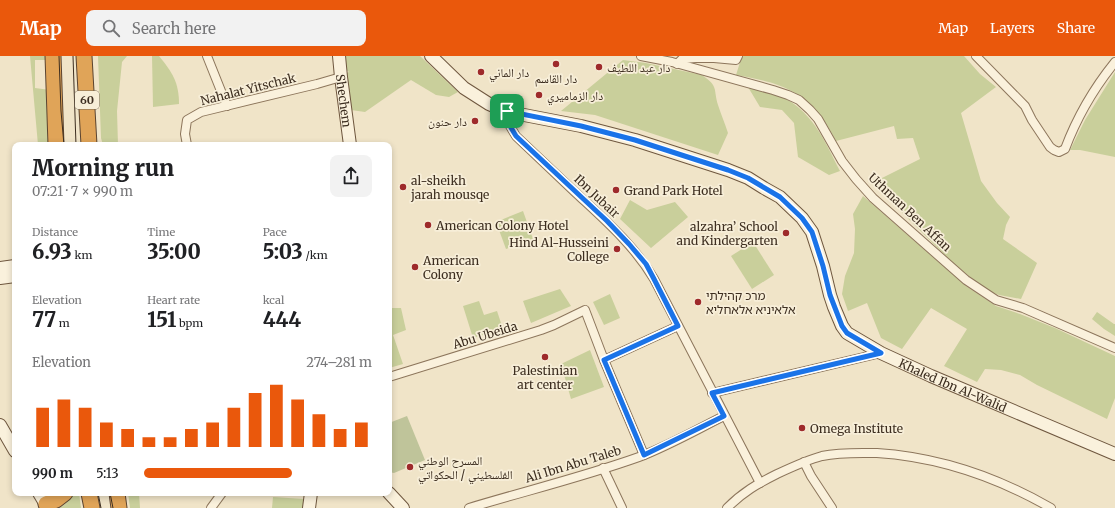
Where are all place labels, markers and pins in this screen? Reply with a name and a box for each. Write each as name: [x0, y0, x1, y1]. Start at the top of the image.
marker: دار القاسم: [551, 59, 561, 69]
place label: دار عبد اللطيف: [607, 60, 670, 75]
marker: دار عبد اللطيف: [594, 62, 604, 72]
place label: دار الماني: [489, 65, 529, 83]
marker: دار الماني: [476, 67, 486, 77]
place label: دار القاسم: [535, 71, 577, 87]
place label: دار الزماميري: [547, 88, 603, 106]
marker: دار الزماميري: [534, 90, 544, 100]
pin: [490, 94, 524, 128]
place label: دار حنون: [428, 114, 467, 129]
marker: دار حنون: [470, 116, 480, 126]
place label: al-sheikh jarah mousqe: [410, 173, 489, 202]
marker: al-sheikh jarah mousqe: [398, 182, 408, 192]
place label: Grand Park Hotel: [624, 183, 723, 198]
marker: Grand Park Hotel: [611, 185, 621, 195]
place label: American Colony Hotel: [435, 218, 569, 233]
place label: alzahra’ School and Kindergarten: [677, 219, 778, 248]
marker: American Colony Hotel: [423, 220, 433, 230]
marker: alzahra’ School and Kindergarten: [781, 228, 791, 238]
place label: Hind Al-Husseini College: [509, 235, 609, 264]
marker: Hind Al-Husseini College: [612, 244, 622, 254]
place label: American Colony: [422, 253, 479, 282]
marker: American Colony: [410, 262, 420, 272]
place label: מרכ קהילתי אלאיניא אלאחליא: [706, 288, 796, 317]
marker: מרכ קהילתי אלאיניא אלאחליא: [693, 297, 703, 307]
marker: Palestinian art center: [540, 352, 550, 362]
place label: Palestinian art center: [513, 363, 577, 392]
place label: Omega Institute: [810, 421, 903, 436]
marker: Omega Institute: [797, 423, 807, 433]
place label: المسرح الوطني الفلسطيني / الحكواتي: [418, 453, 513, 485]
marker: المسرح الوطني الفلسطيني / الحكواتي: [405, 462, 415, 472]

